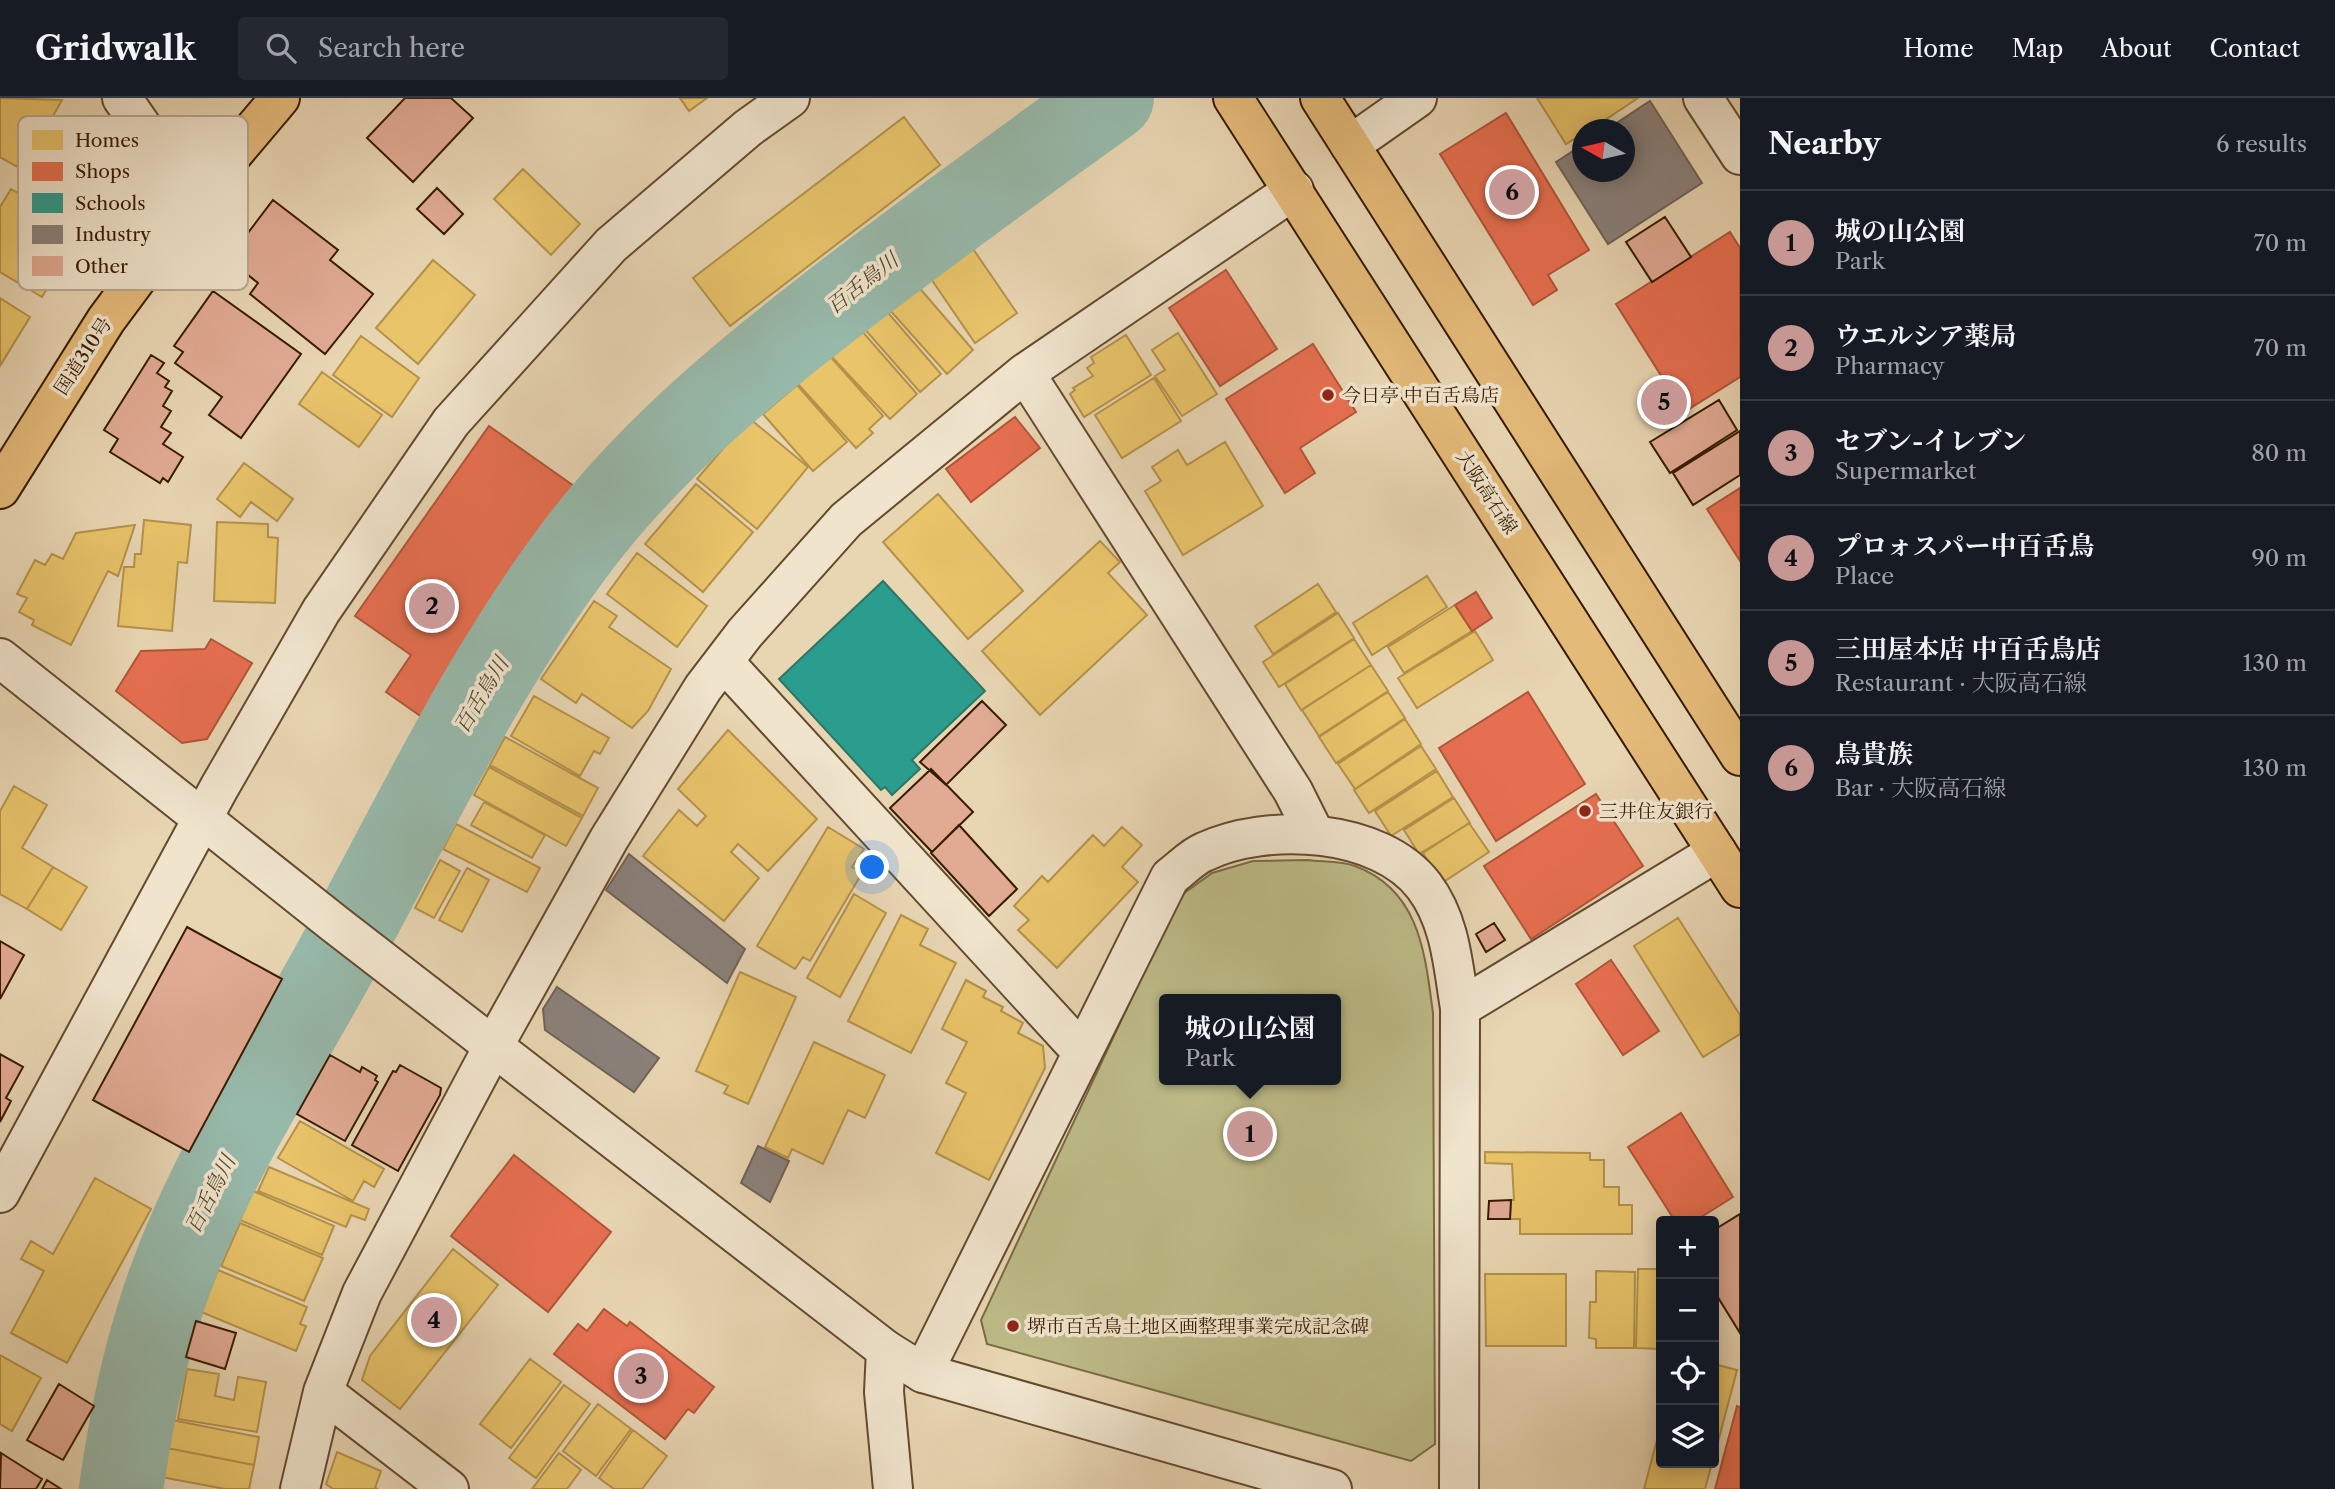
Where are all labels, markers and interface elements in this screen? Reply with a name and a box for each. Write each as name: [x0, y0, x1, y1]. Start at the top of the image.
search box: [238, 17, 728, 80]
text: Gridwalk: [35, 28, 196, 69]
icon: search: [262, 29, 300, 67]
text: Search here: [318, 32, 465, 64]
text: Home: [1903, 34, 1974, 63]
text: Map: [2012, 34, 2063, 63]
text: About: [2101, 34, 2172, 63]
text: Contact: [2210, 34, 2300, 63]
legend: [18, 116, 248, 290]
north arrow: [1572, 119, 1635, 182]
text: Nearby: [1768, 125, 1881, 162]
text: Homes: [75, 129, 139, 152]
text: 6 results: [2216, 130, 2307, 158]
text: Shops: [75, 160, 130, 183]
pin: 6: [1489, 166, 1535, 218]
text: Schools: [75, 192, 145, 215]
text: 城の山公園: [1835, 215, 1965, 247]
text: Industry: [75, 223, 151, 246]
text: 1: [1786, 229, 1796, 257]
text: 70 m: [2254, 229, 2307, 257]
water label: 百舌鳥川: [821, 246, 904, 319]
text: Park: [1835, 247, 1885, 275]
text: Other: [75, 255, 128, 278]
street label: 国道310号: [50, 313, 116, 399]
text: ウエルシア薬局: [1835, 320, 2016, 352]
text: 2: [1784, 334, 1798, 362]
text: 70 m: [2254, 334, 2307, 362]
text: Pharmacy: [1835, 352, 1945, 380]
pin: 5: [1641, 376, 1687, 428]
place label: 今日亭 中百舌鳥店: [1342, 384, 1499, 407]
marker: 今日亭 中百舌鳥店: [1320, 387, 1336, 403]
text: セブン-イレブン: [1835, 425, 2026, 457]
text: 3: [1785, 439, 1798, 467]
text: 80 m: [2251, 439, 2307, 467]
street label: 大阪高石線: [1451, 446, 1523, 538]
text: Supermarket: [1835, 457, 1976, 485]
text: プロォスパー中百舌鳥: [1835, 530, 2094, 562]
text: 4: [1784, 544, 1798, 572]
text: 90 m: [2251, 544, 2307, 572]
text: Place: [1835, 562, 1894, 590]
pin: 2: [409, 580, 455, 632]
text: 三田屋本店 中百舌鳥店: [1835, 633, 2102, 665]
text: 5: [1785, 649, 1797, 677]
text: 130 m: [2243, 649, 2307, 677]
water label: 百舌鳥川: [449, 651, 514, 737]
text: Restaurant · 大阪高石線: [1835, 669, 2087, 697]
text: 鳥貴族: [1835, 738, 1913, 770]
text: 6: [1784, 754, 1798, 782]
text: 130 m: [2243, 754, 2307, 782]
text: Bar · 大阪高石線: [1835, 774, 2006, 802]
place label: 三井住友銀行: [1599, 800, 1713, 823]
marker: 三井住友銀行: [1577, 803, 1593, 819]
your location: [855, 850, 889, 884]
popup: [1159, 994, 1341, 1085]
text: 城の山公園: [1185, 1012, 1315, 1044]
text: Park: [1185, 1044, 1235, 1072]
pin: 1: [1227, 1108, 1273, 1160]
water label: 百舌鳥川: [180, 1149, 241, 1237]
map controls: [1656, 1216, 1719, 1468]
button: +: [1656, 1216, 1719, 1279]
button: −: [1656, 1279, 1719, 1342]
pin: 4: [411, 1294, 457, 1346]
place label: 堺市百舌鳥土地区画整理事業完成記念碑: [1027, 1315, 1369, 1338]
marker: 堺市百舌鳥土地区画整理事業完成記念碑: [1005, 1318, 1021, 1334]
button: locate: [1656, 1342, 1719, 1405]
pin: 3: [618, 1350, 664, 1402]
button: layers: [1656, 1405, 1719, 1468]

